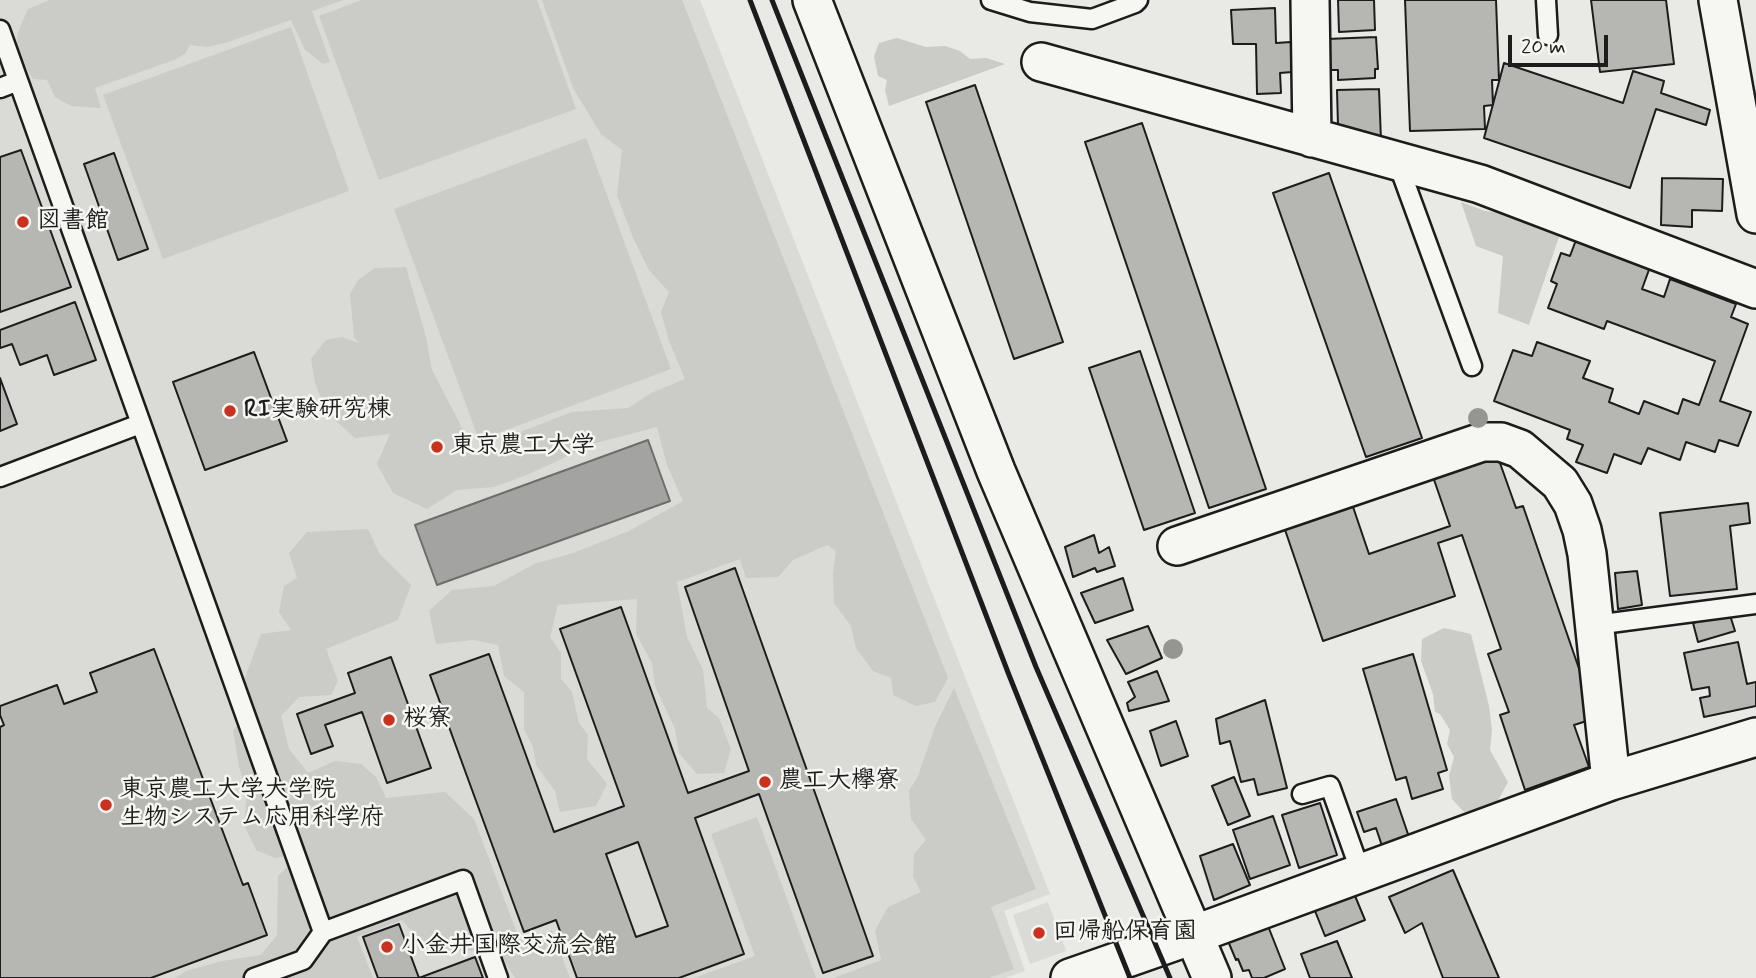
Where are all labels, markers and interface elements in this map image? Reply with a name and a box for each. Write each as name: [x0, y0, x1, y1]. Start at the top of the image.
scale bar: [1511, 21, 1611, 65]
text: 20 m: [1521, 33, 1566, 61]
place label: 図書館: [37, 208, 109, 236]
marker: 図書館: [15, 214, 31, 230]
place label: RI実験研究棟: [244, 397, 391, 425]
marker: RI実験研究棟: [222, 403, 238, 419]
place label: 東京農工大学: [451, 433, 595, 461]
marker: 東京農工大学: [429, 439, 445, 455]
place label: 桜寮: [403, 706, 451, 734]
marker: 桜寮: [381, 712, 397, 728]
place label: 農工大欅寮: [779, 768, 899, 796]
marker: 農工大欅寮: [757, 774, 773, 790]
place label: 東京農工大学大学院 生物システム応用科学府: [120, 777, 384, 833]
marker: 東京農工大学大学院 生物システム応用科学府: [98, 797, 114, 813]
place label: 回帰船保育園: [1053, 919, 1197, 947]
marker: 回帰船保育園: [1031, 925, 1047, 941]
place label: 小金井国際交流会館: [401, 933, 617, 961]
marker: 小金井国際交流会館: [379, 939, 395, 955]

